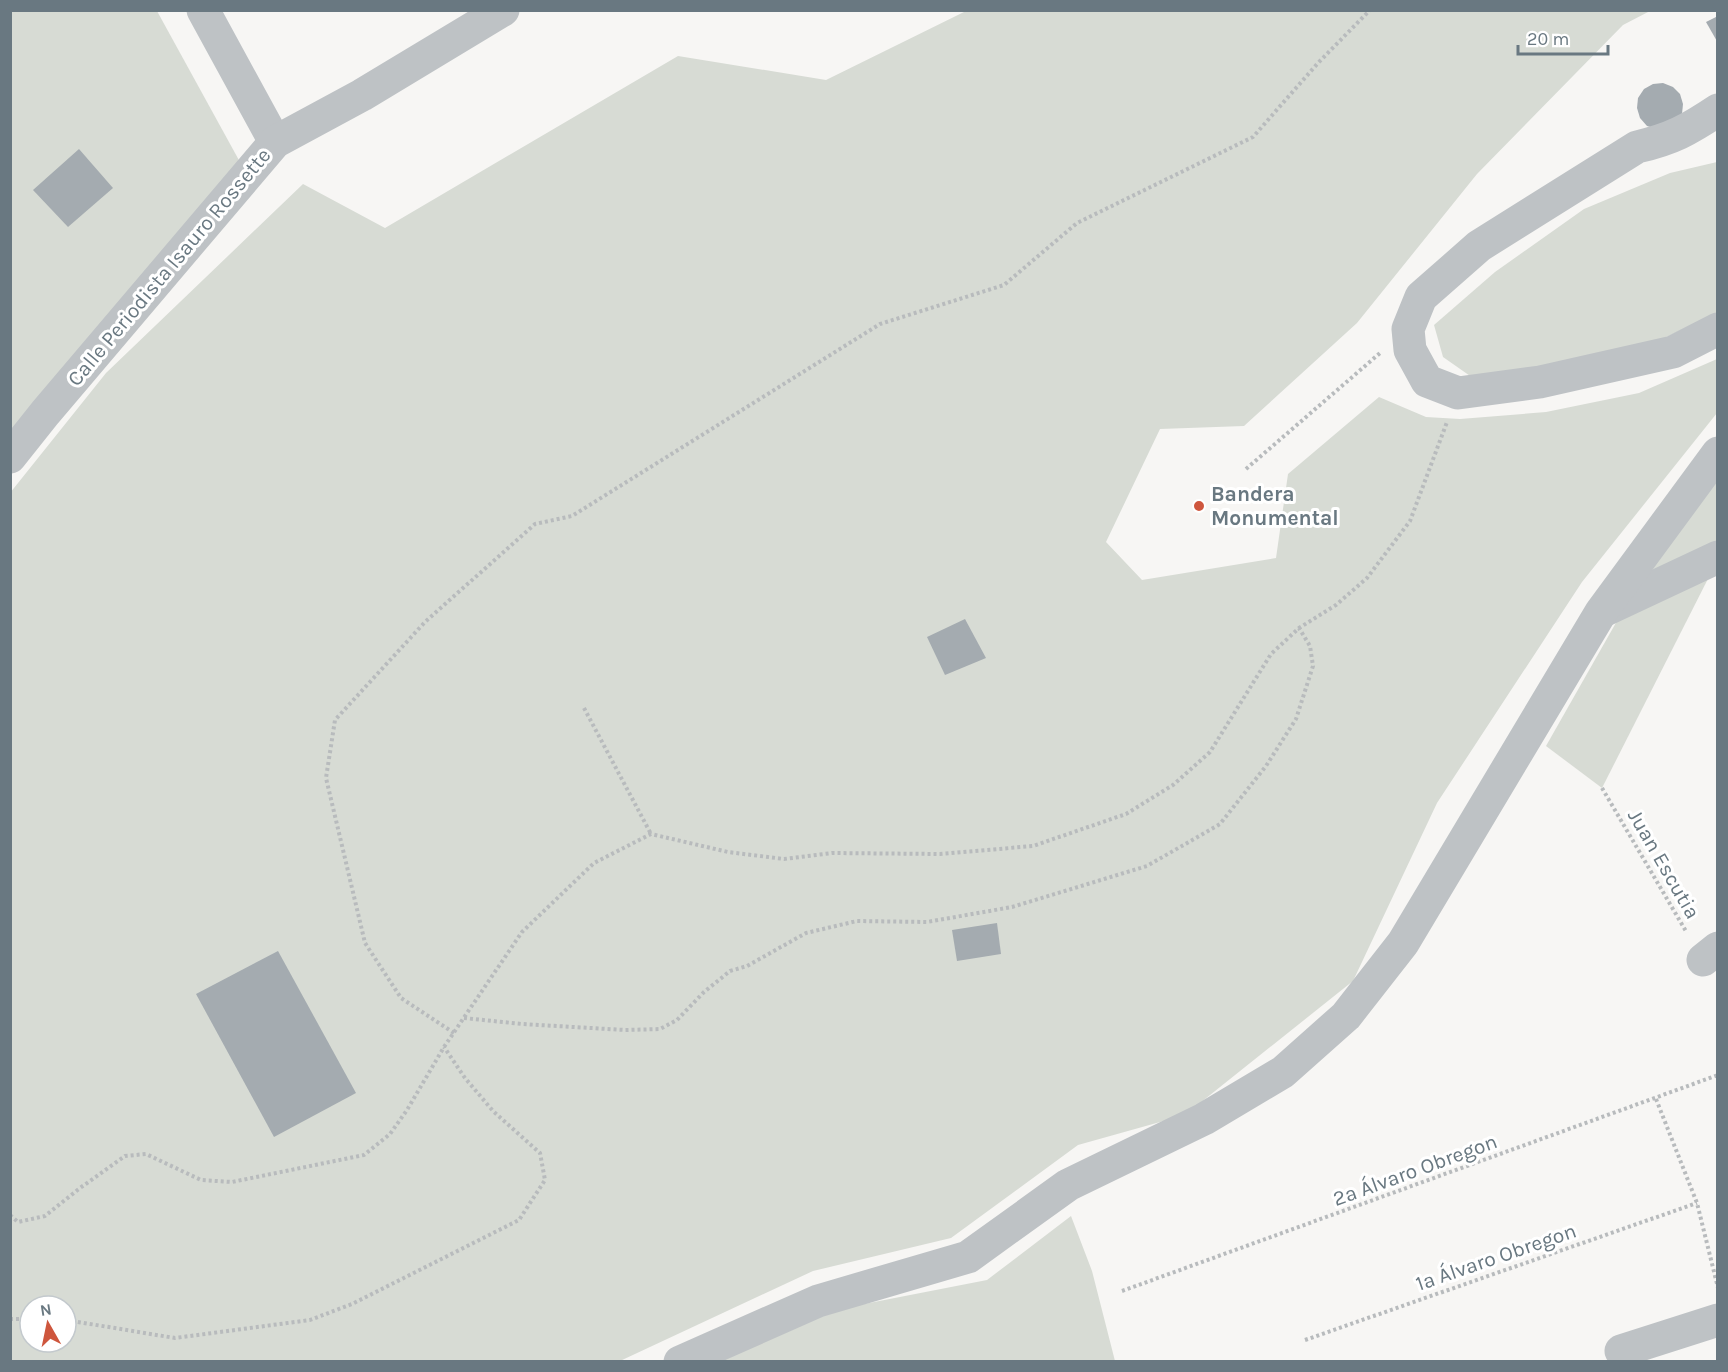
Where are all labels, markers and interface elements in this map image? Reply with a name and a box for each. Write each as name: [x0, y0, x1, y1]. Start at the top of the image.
scale bar: [1518, 18, 1608, 56]
text: 20 m: [1527, 28, 1569, 50]
street label: Calle Periodista Isauro Rossette: [62, 143, 276, 391]
place label: Bandera Monumental: [1211, 482, 1339, 530]
marker: Bandera Monumental: [1192, 499, 1206, 513]
street label: Juan Escutia: [1623, 805, 1705, 923]
street label: 2a Álvaro Obregon: [1330, 1129, 1500, 1211]
street label: 1a Álvaro Obregon: [1413, 1218, 1579, 1296]
north arrow: [18, 1294, 78, 1354]
text: N: [39, 1299, 53, 1320]

